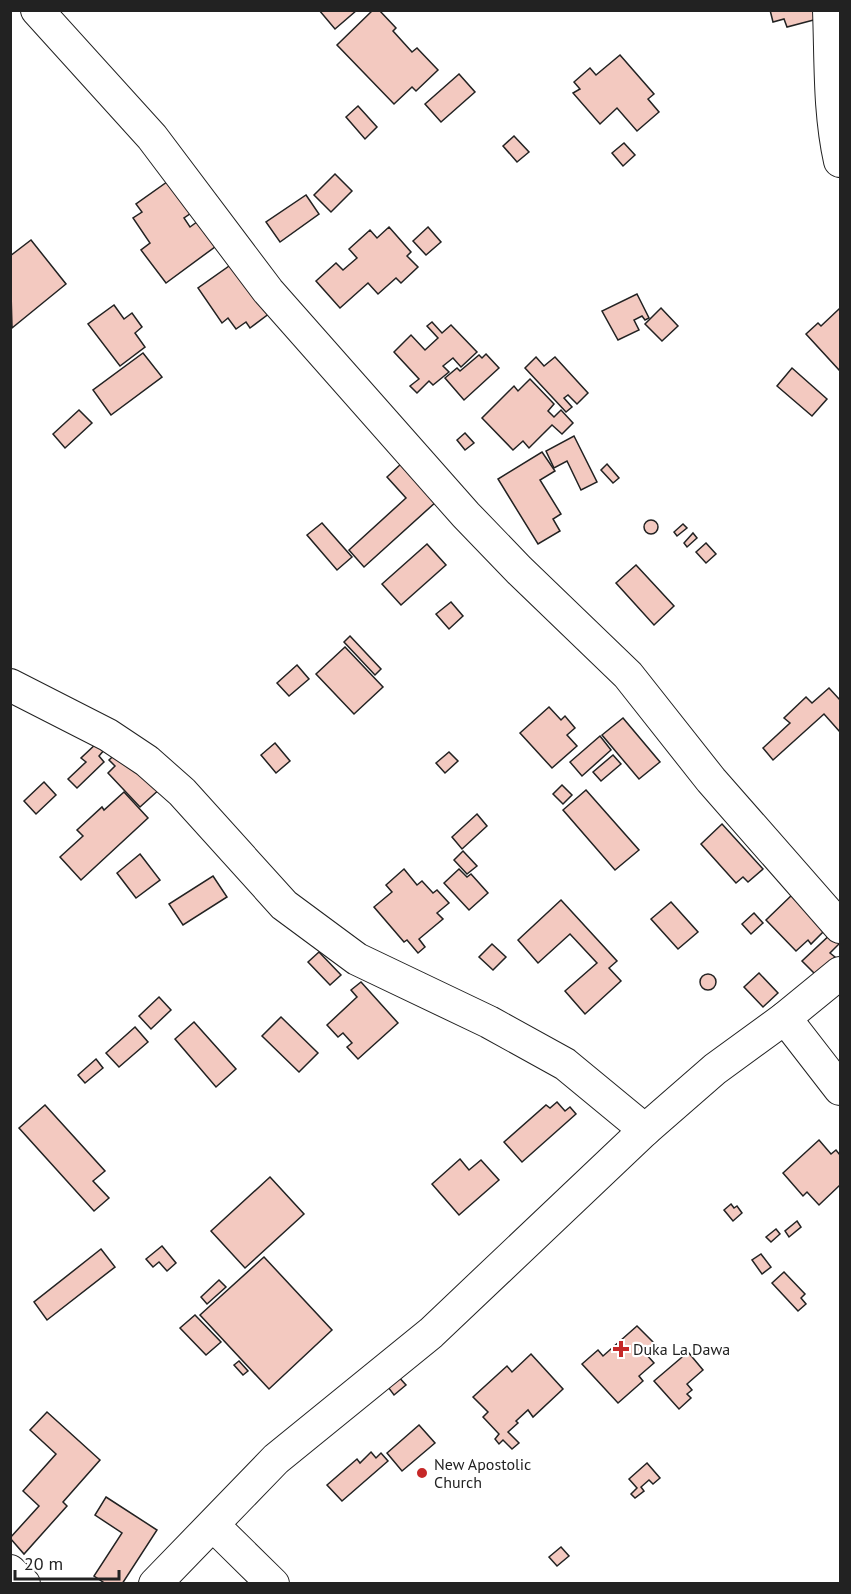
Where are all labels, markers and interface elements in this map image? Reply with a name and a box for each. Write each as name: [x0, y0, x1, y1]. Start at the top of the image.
place label: Duka La Dawa: [633, 1339, 730, 1359]
marker: Duka La Dawa: [614, 1342, 628, 1356]
place label: New Apostolic Church: [434, 1454, 531, 1492]
marker: New Apostolic Church: [415, 1466, 429, 1480]
scale bar: [15, 1543, 118, 1581]
text: 20 m: [24, 1552, 63, 1575]

